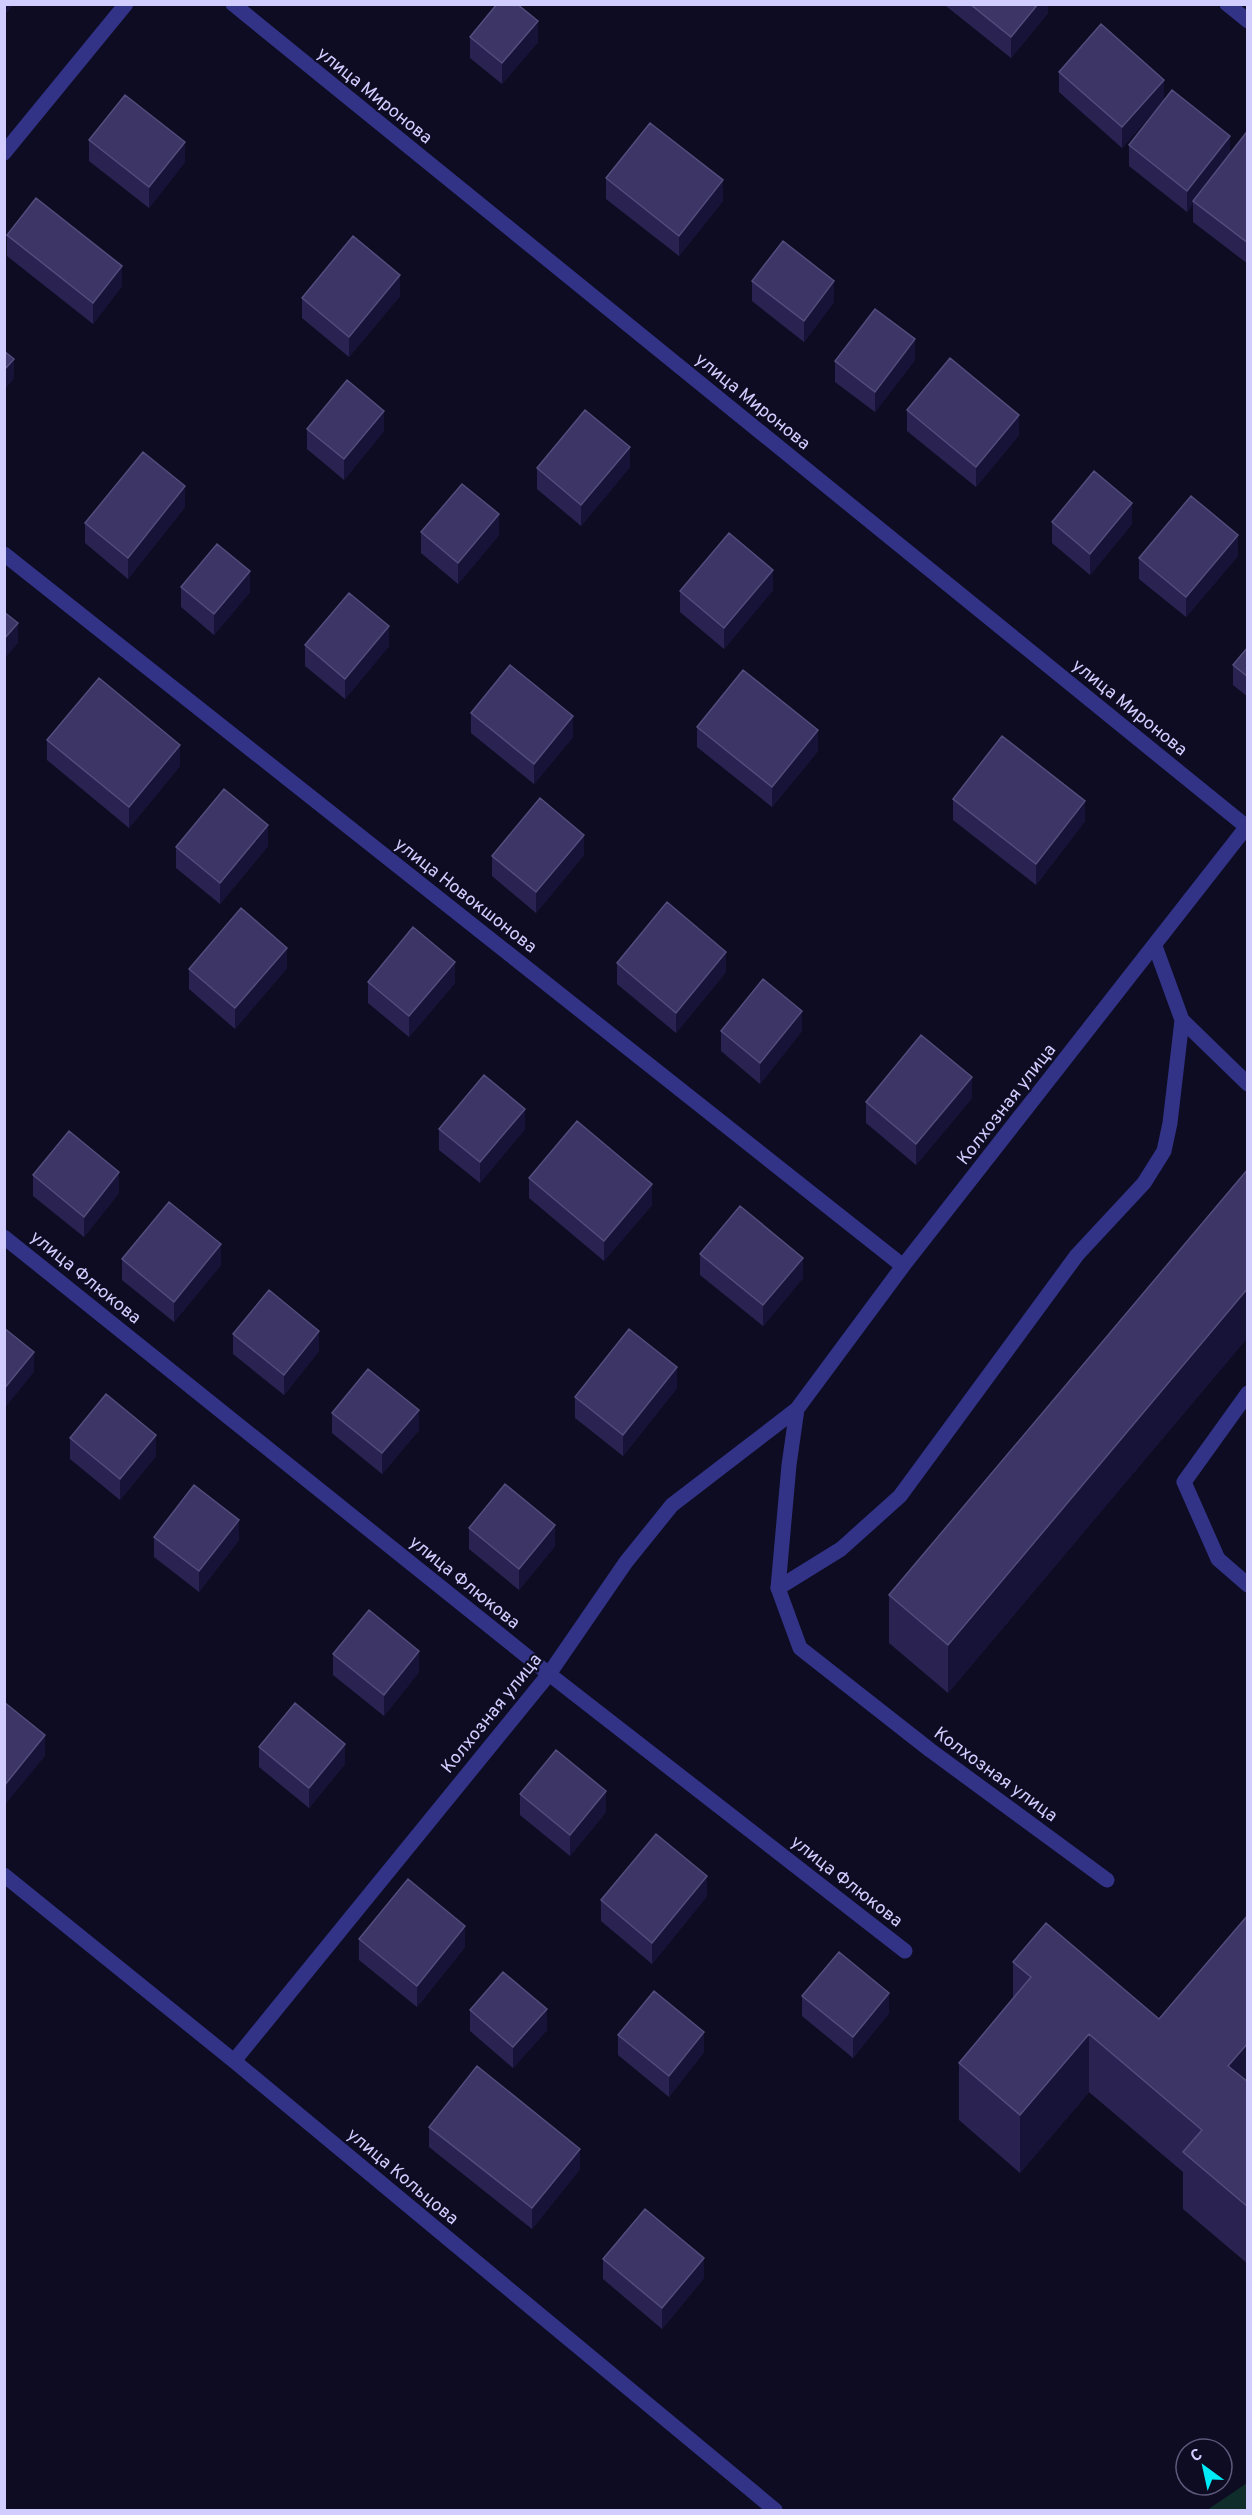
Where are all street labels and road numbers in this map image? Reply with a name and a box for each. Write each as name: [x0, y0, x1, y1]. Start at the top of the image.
street label: улица Миронова: [312, 43, 437, 150]
street label: улица Миронова: [690, 349, 815, 456]
street label: улица Миронова: [1067, 655, 1192, 762]
street label: улица Новокшонова: [389, 833, 541, 959]
street label: Колхозная улица: [953, 1040, 1062, 1170]
street label: улица Флюкова: [25, 1226, 145, 1330]
street label: улица Флюкова: [404, 1531, 524, 1635]
street label: Колхозная улица: [437, 1649, 548, 1779]
street label: Колхозная улица: [929, 1722, 1062, 1828]
street label: улица Флюкова: [785, 1831, 907, 1933]
street label: улица Кольцова: [341, 2124, 463, 2231]

